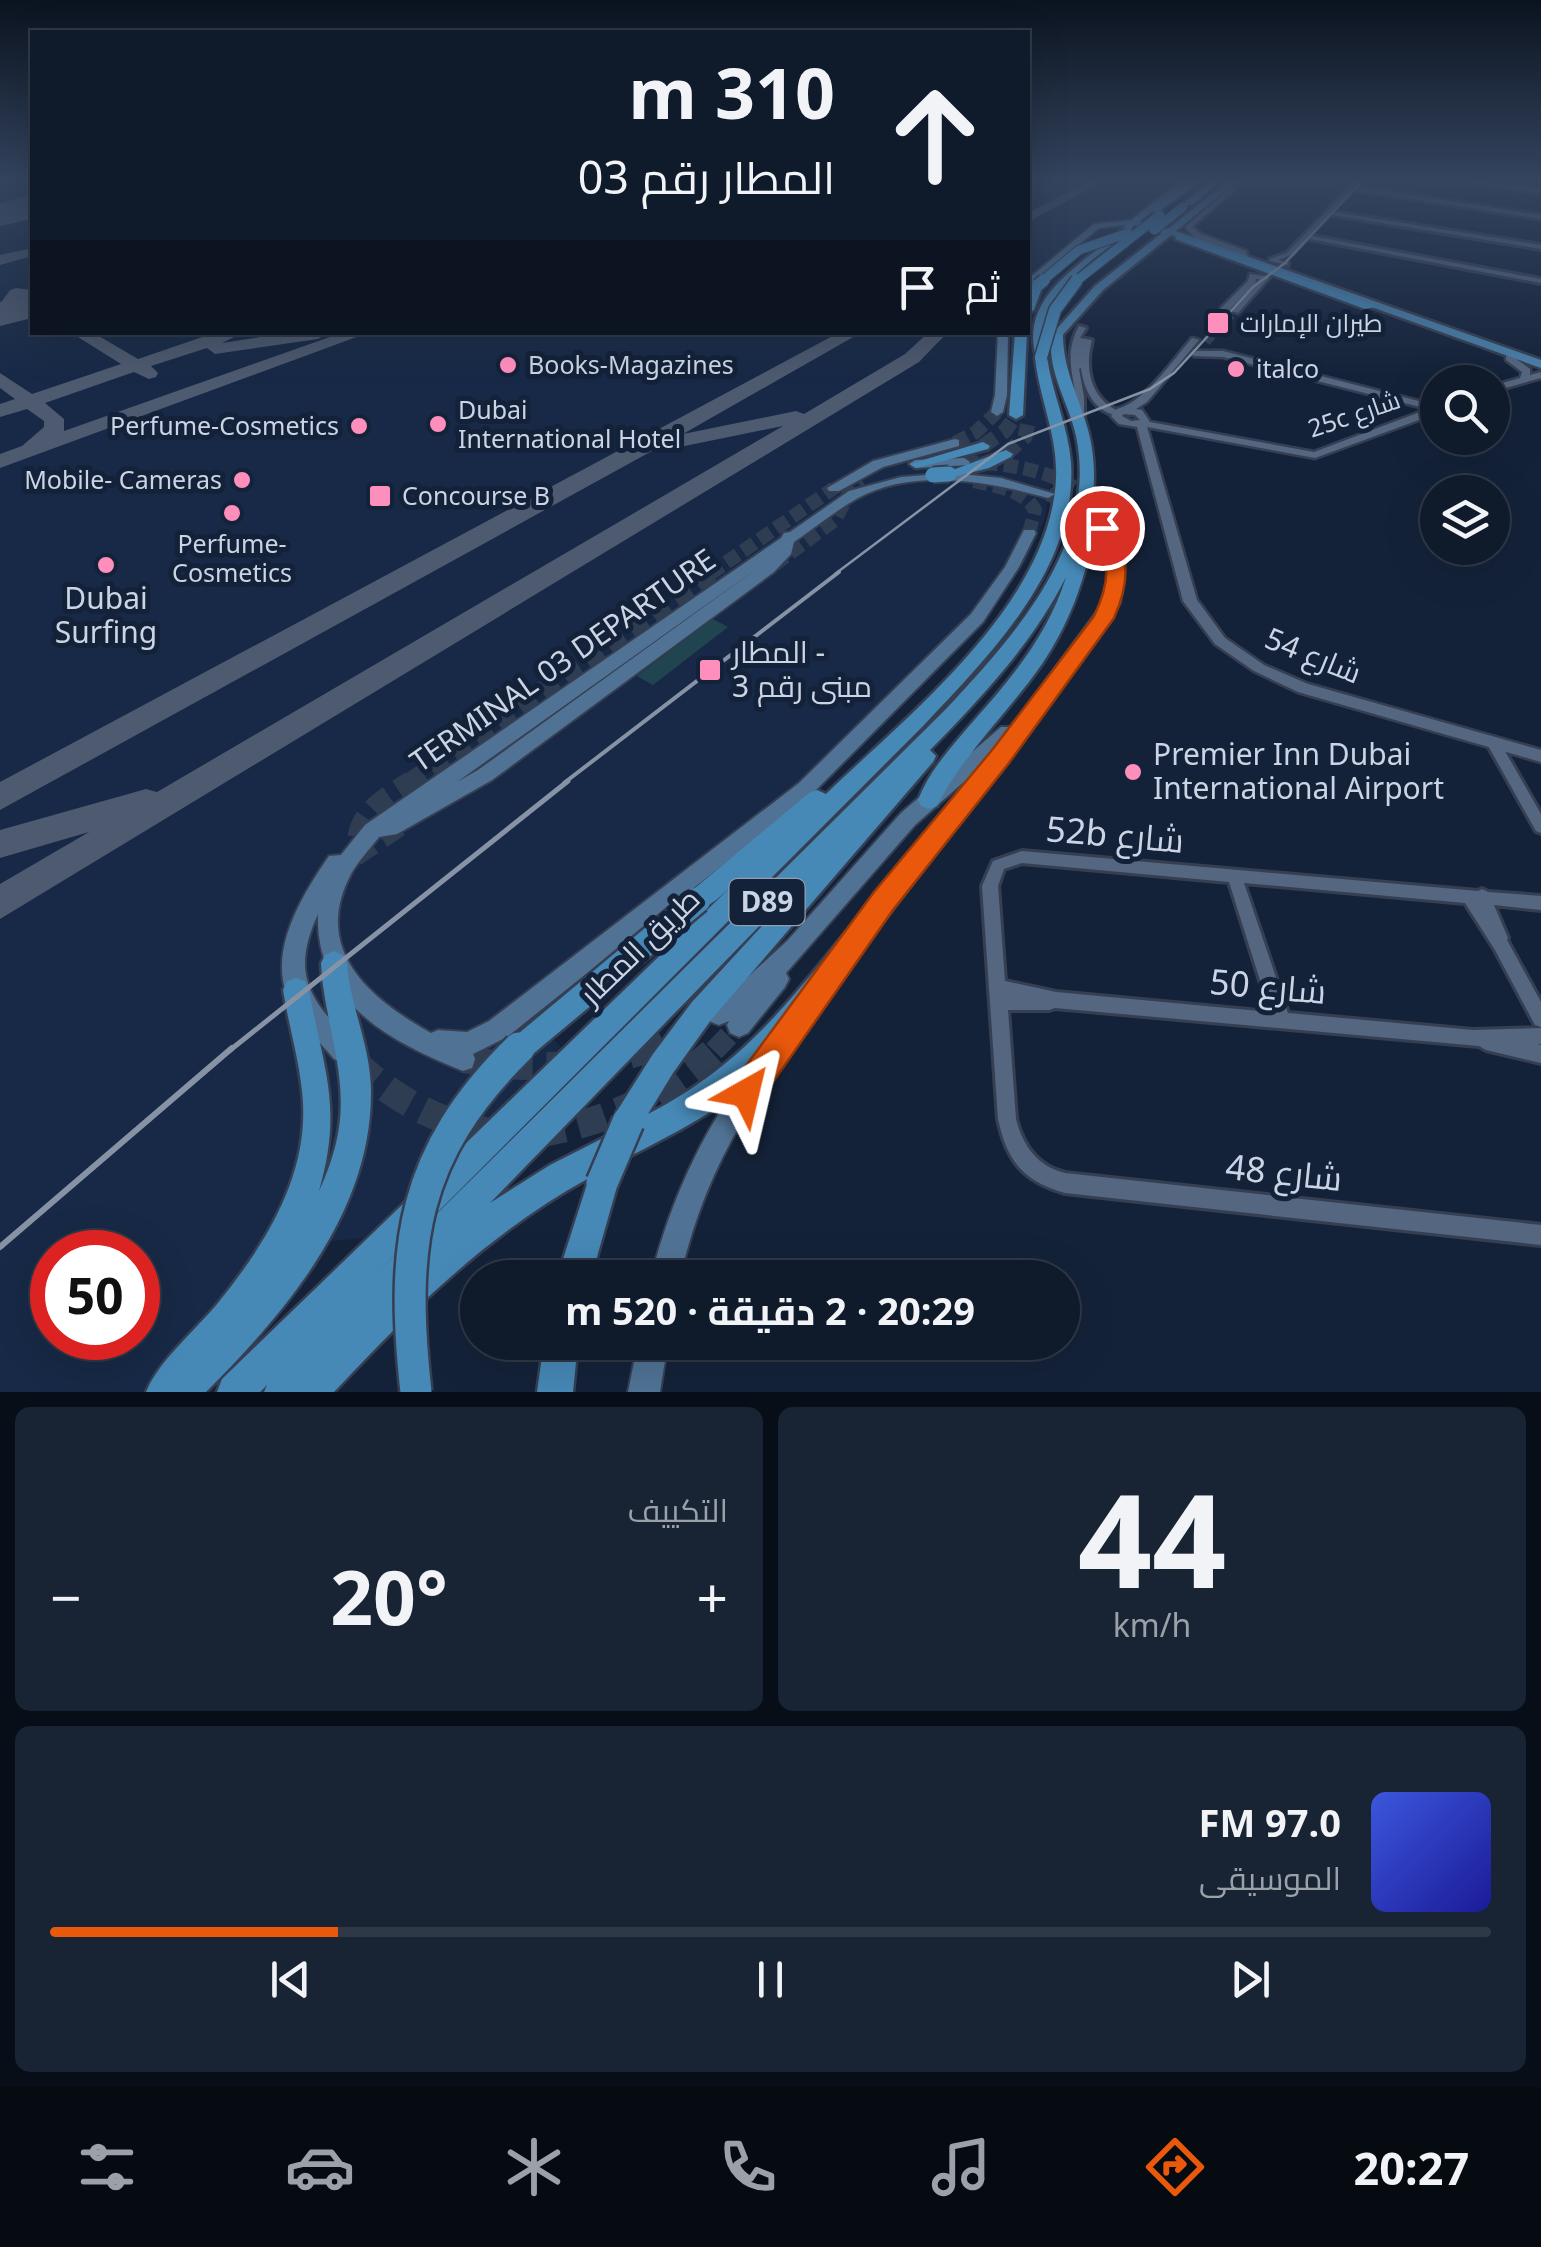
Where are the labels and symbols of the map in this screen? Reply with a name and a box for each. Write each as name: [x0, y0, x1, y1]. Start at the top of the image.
place label: طيران الإمارات: [1240, 305, 1383, 339]
marker: طيران الإمارات: [1205, 310, 1231, 336]
place label: Books-Magazines: [528, 347, 734, 381]
place label: italco: [1256, 351, 1319, 385]
marker: Books-Magazines: [497, 354, 519, 376]
marker: italco: [1225, 358, 1247, 380]
street label: 25c شارع: [1303, 381, 1405, 446]
place label: Dubai International Hotel: [458, 392, 681, 455]
place label: Perfume-Cosmetics: [110, 408, 339, 442]
marker: Dubai International Hotel: [427, 413, 449, 435]
marker: Perfume-Cosmetics: [348, 415, 370, 437]
place label: Mobile- Cameras: [24, 462, 222, 496]
marker: Mobile- Cameras: [231, 469, 253, 491]
place label: Concourse B: [402, 478, 550, 512]
marker: Concourse B: [367, 483, 393, 509]
pin: [1060, 486, 1145, 571]
marker: Perfume- Cosmetics: [221, 502, 243, 524]
place label: Perfume- Cosmetics: [172, 526, 292, 589]
street label: TERMINAL 03 DEPARTURE: [401, 539, 723, 781]
marker: Dubai Surfing: [95, 554, 117, 576]
place label: Dubai Surfing: [55, 577, 157, 652]
street label: شارع 54: [1259, 617, 1368, 693]
place label: المطار - مبنى رقم 3: [730, 631, 872, 707]
marker: المطار - مبنى رقم 3: [697, 657, 723, 683]
place label: Premier Inn Dubai International Airport: [1153, 733, 1444, 808]
marker: Premier Inn Dubai International Airport: [1122, 761, 1144, 783]
street label: 52b شارع: [1044, 804, 1186, 864]
street label: طريق المطار: [569, 878, 708, 1015]
road number: D89: [730, 879, 804, 925]
street label: شارع 50: [1208, 957, 1328, 1015]
position arrow: [694, 1041, 798, 1145]
street label: شارع 48: [1223, 1142, 1345, 1202]
speed limit sign: 50: [30, 1230, 160, 1360]

